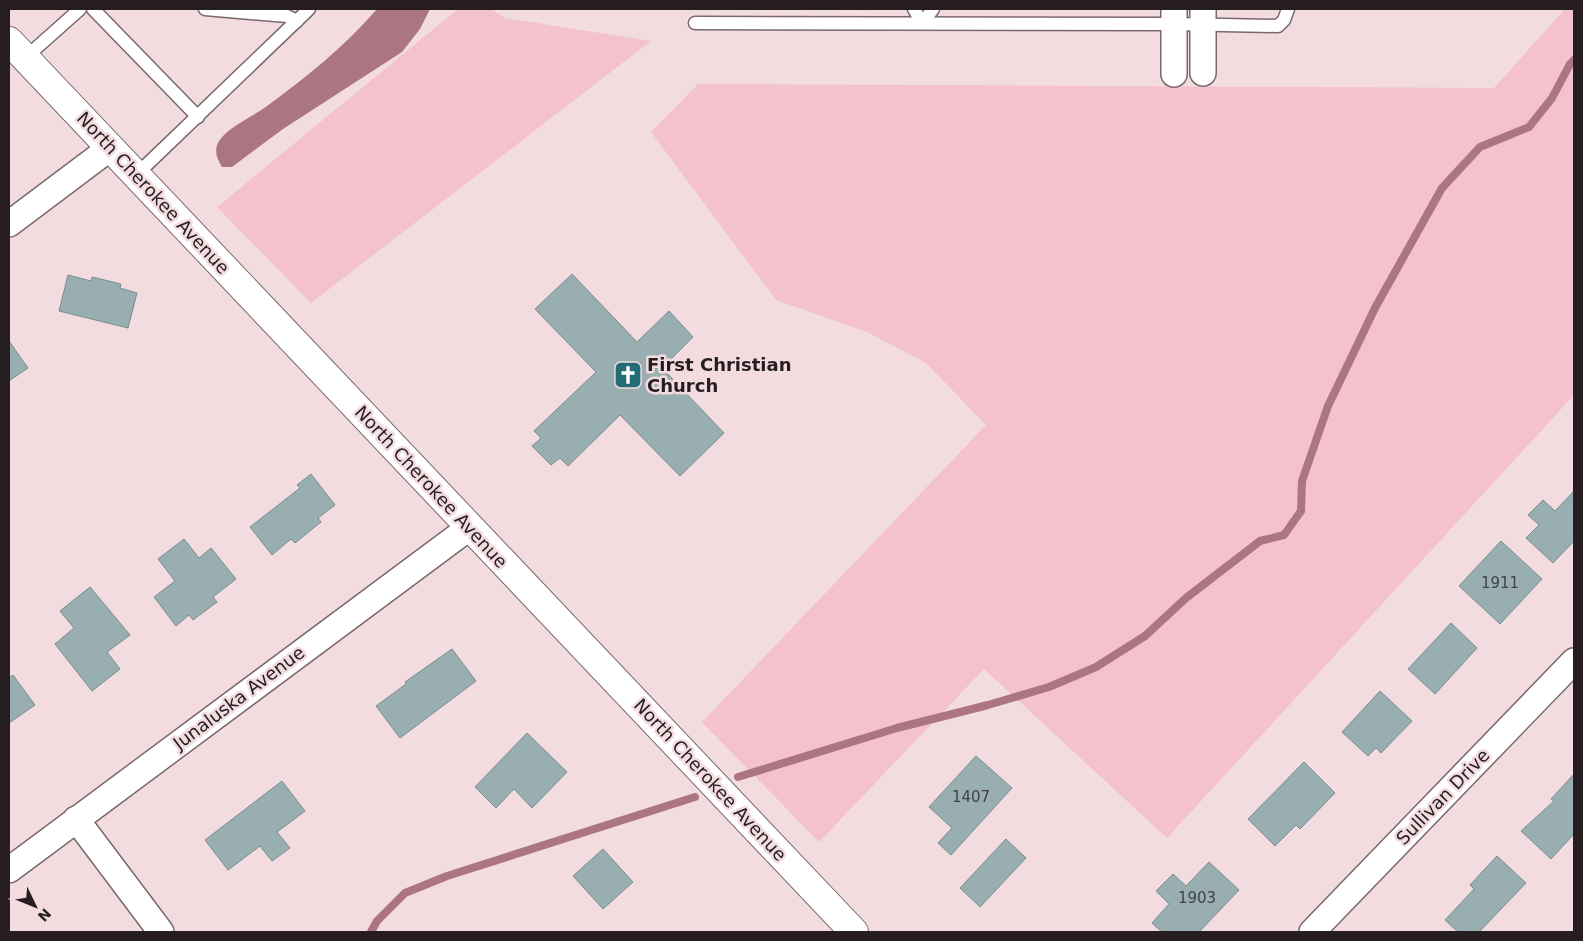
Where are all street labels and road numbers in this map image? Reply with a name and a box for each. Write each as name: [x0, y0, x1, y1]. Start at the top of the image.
street label: North Cherokee Avenue: [73, 107, 234, 278]
street label: North Cherokee Avenue: [351, 401, 512, 572]
street label: Junaluska Avenue: [168, 641, 308, 754]
street label: North Cherokee Avenue: [630, 694, 791, 865]
street label: Sullivan Drive: [1392, 745, 1493, 849]

